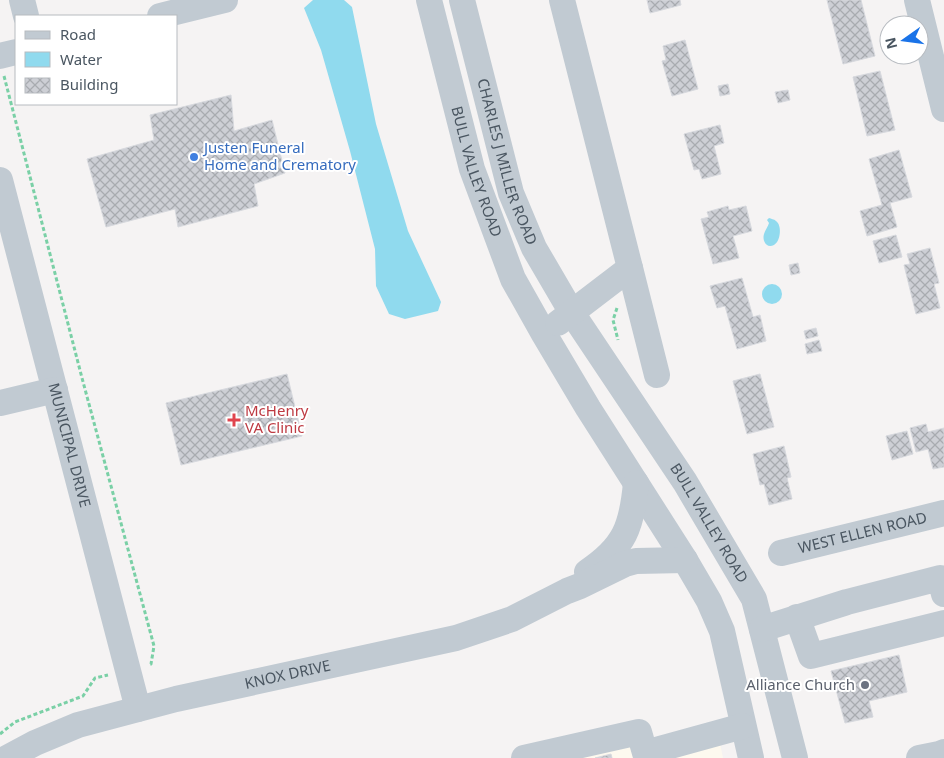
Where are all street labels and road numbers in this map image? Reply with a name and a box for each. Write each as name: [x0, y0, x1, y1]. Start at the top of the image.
street label: CHARLES J MILLER ROAD: [473, 76, 543, 248]
street label: BULL VALLEY ROAD: [447, 104, 507, 239]
street label: MUNICIPAL DRIVE: [44, 380, 96, 509]
street label: BULL VALLEY ROAD: [666, 459, 753, 586]
street label: WEST ELLEN ROAD: [796, 507, 929, 557]
street label: KNOX DRIVE: [242, 655, 332, 693]

